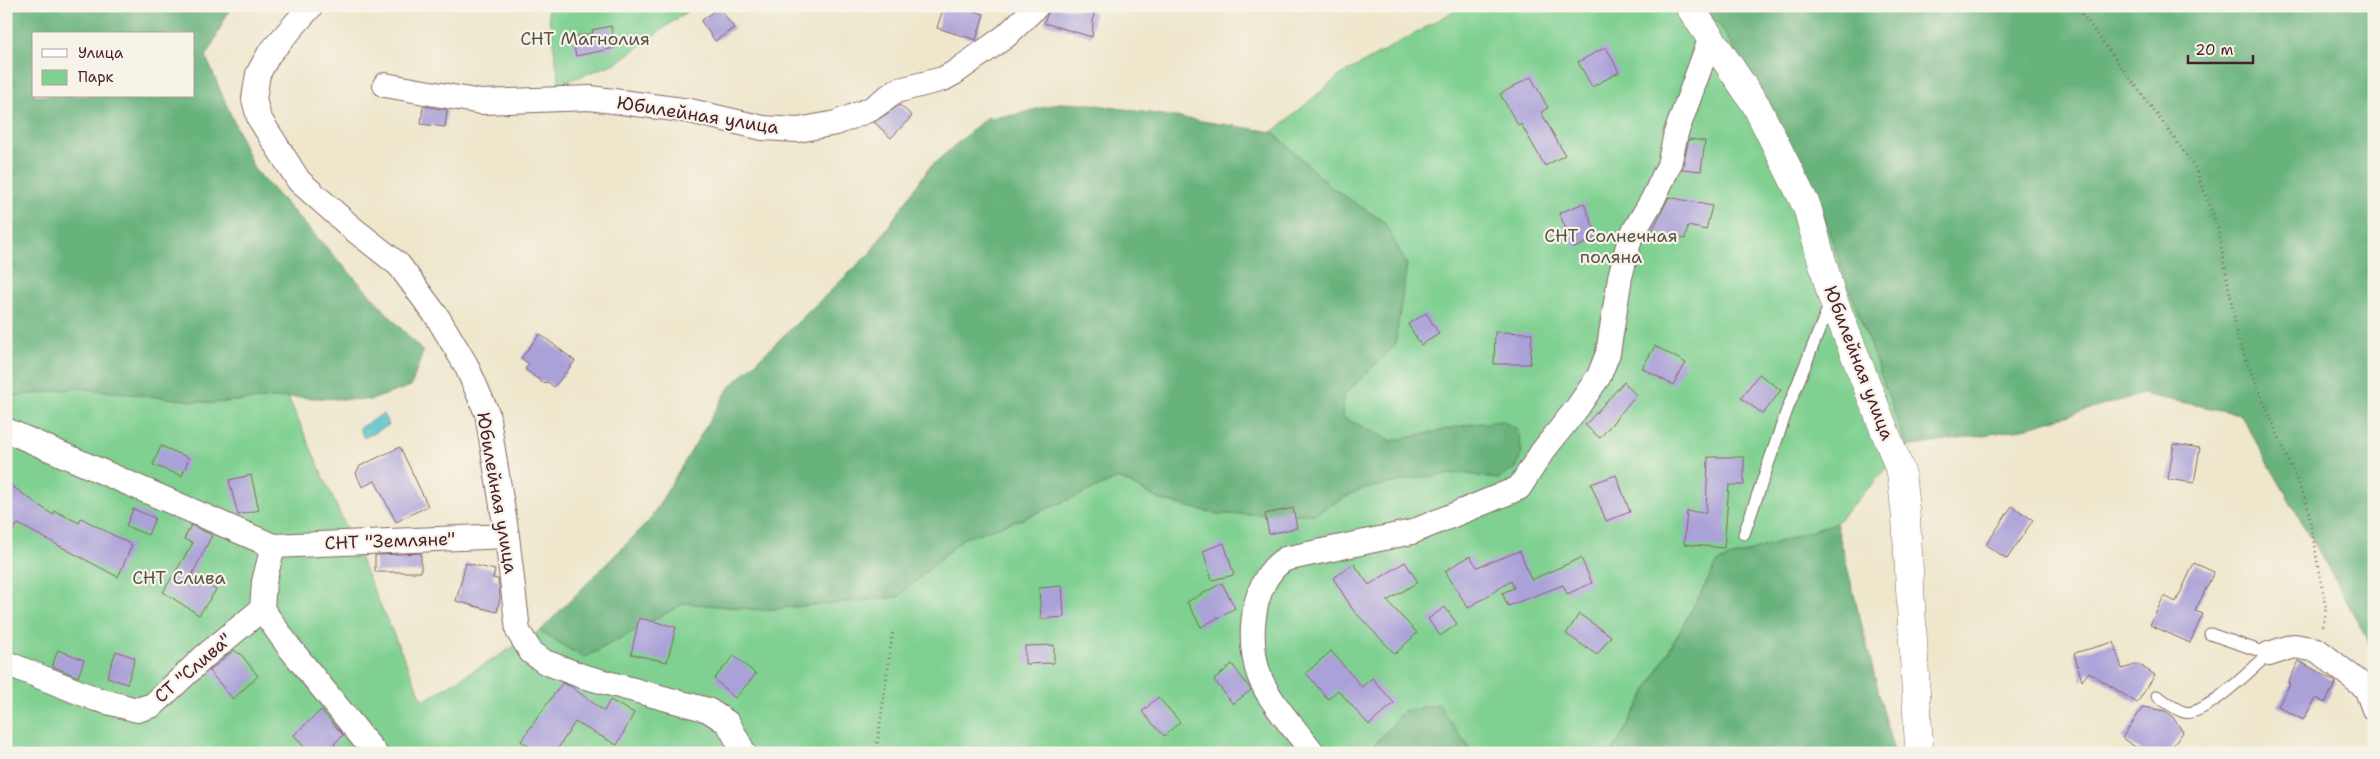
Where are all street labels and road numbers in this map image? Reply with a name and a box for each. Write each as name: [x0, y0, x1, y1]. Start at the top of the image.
street label: Юбилейная улица: [615, 90, 781, 140]
street label: Юбилейная улица: [1818, 282, 1900, 444]
street label: Юбилейная улица: [471, 410, 523, 576]
street label: СНТ "Земляне": [324, 527, 456, 555]
street label: СТ "Слива": [149, 628, 237, 708]

